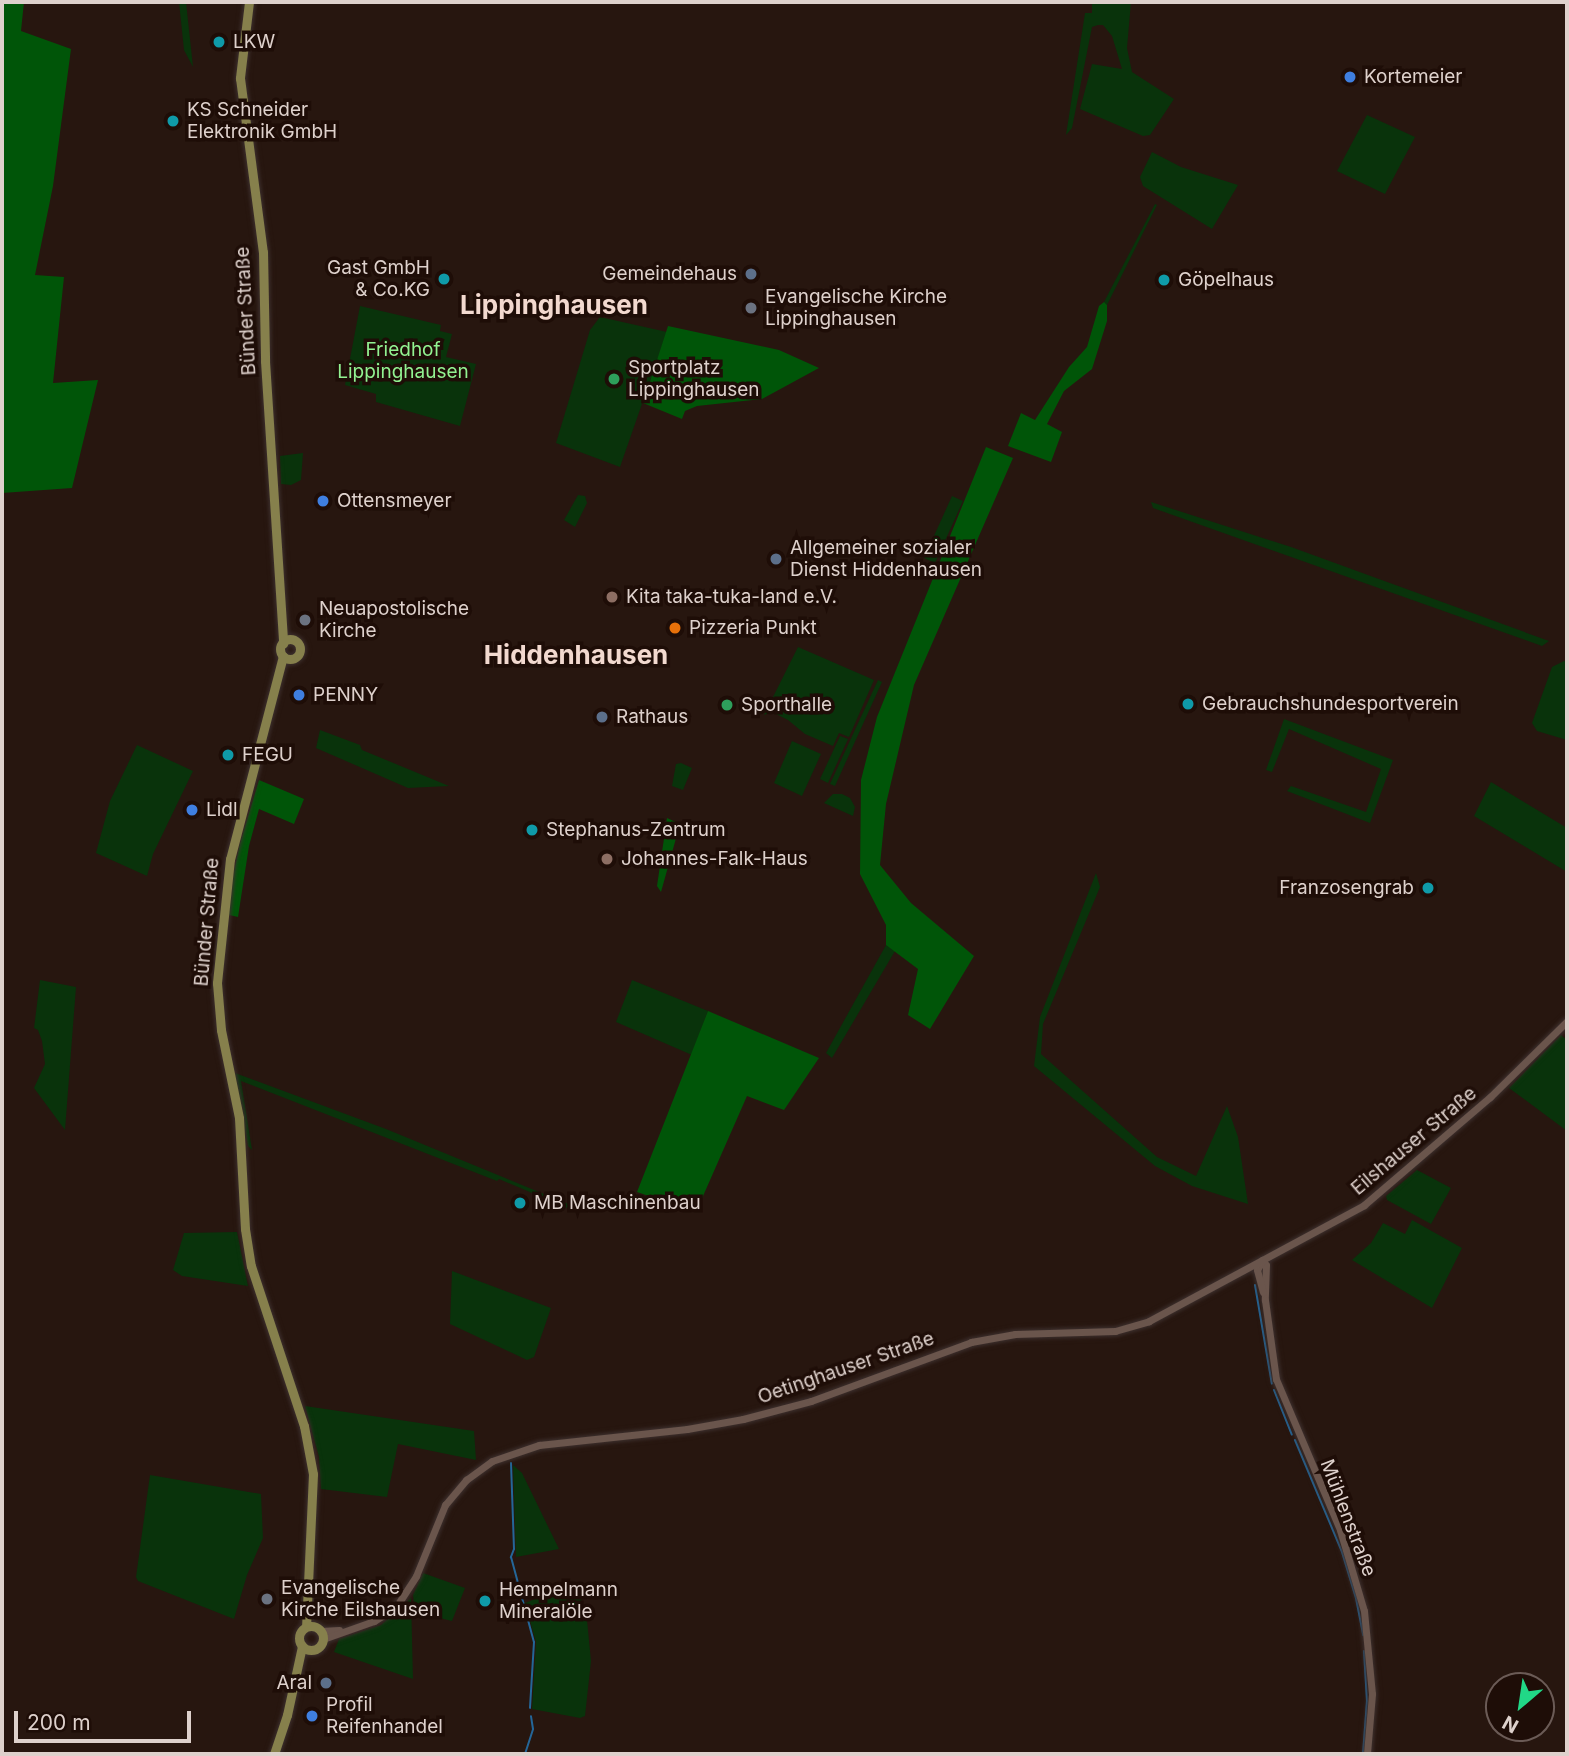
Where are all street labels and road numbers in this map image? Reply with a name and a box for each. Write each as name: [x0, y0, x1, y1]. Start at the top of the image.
street label: Bünder Straße: [231, 246, 261, 376]
street label: Bünder Straße: [190, 857, 224, 987]
street label: Eilshauser Straße: [1347, 1082, 1481, 1200]
street label: Oetinghauser Straße: [755, 1327, 937, 1409]
street label: Mühlenstraße: [1315, 1456, 1381, 1580]

